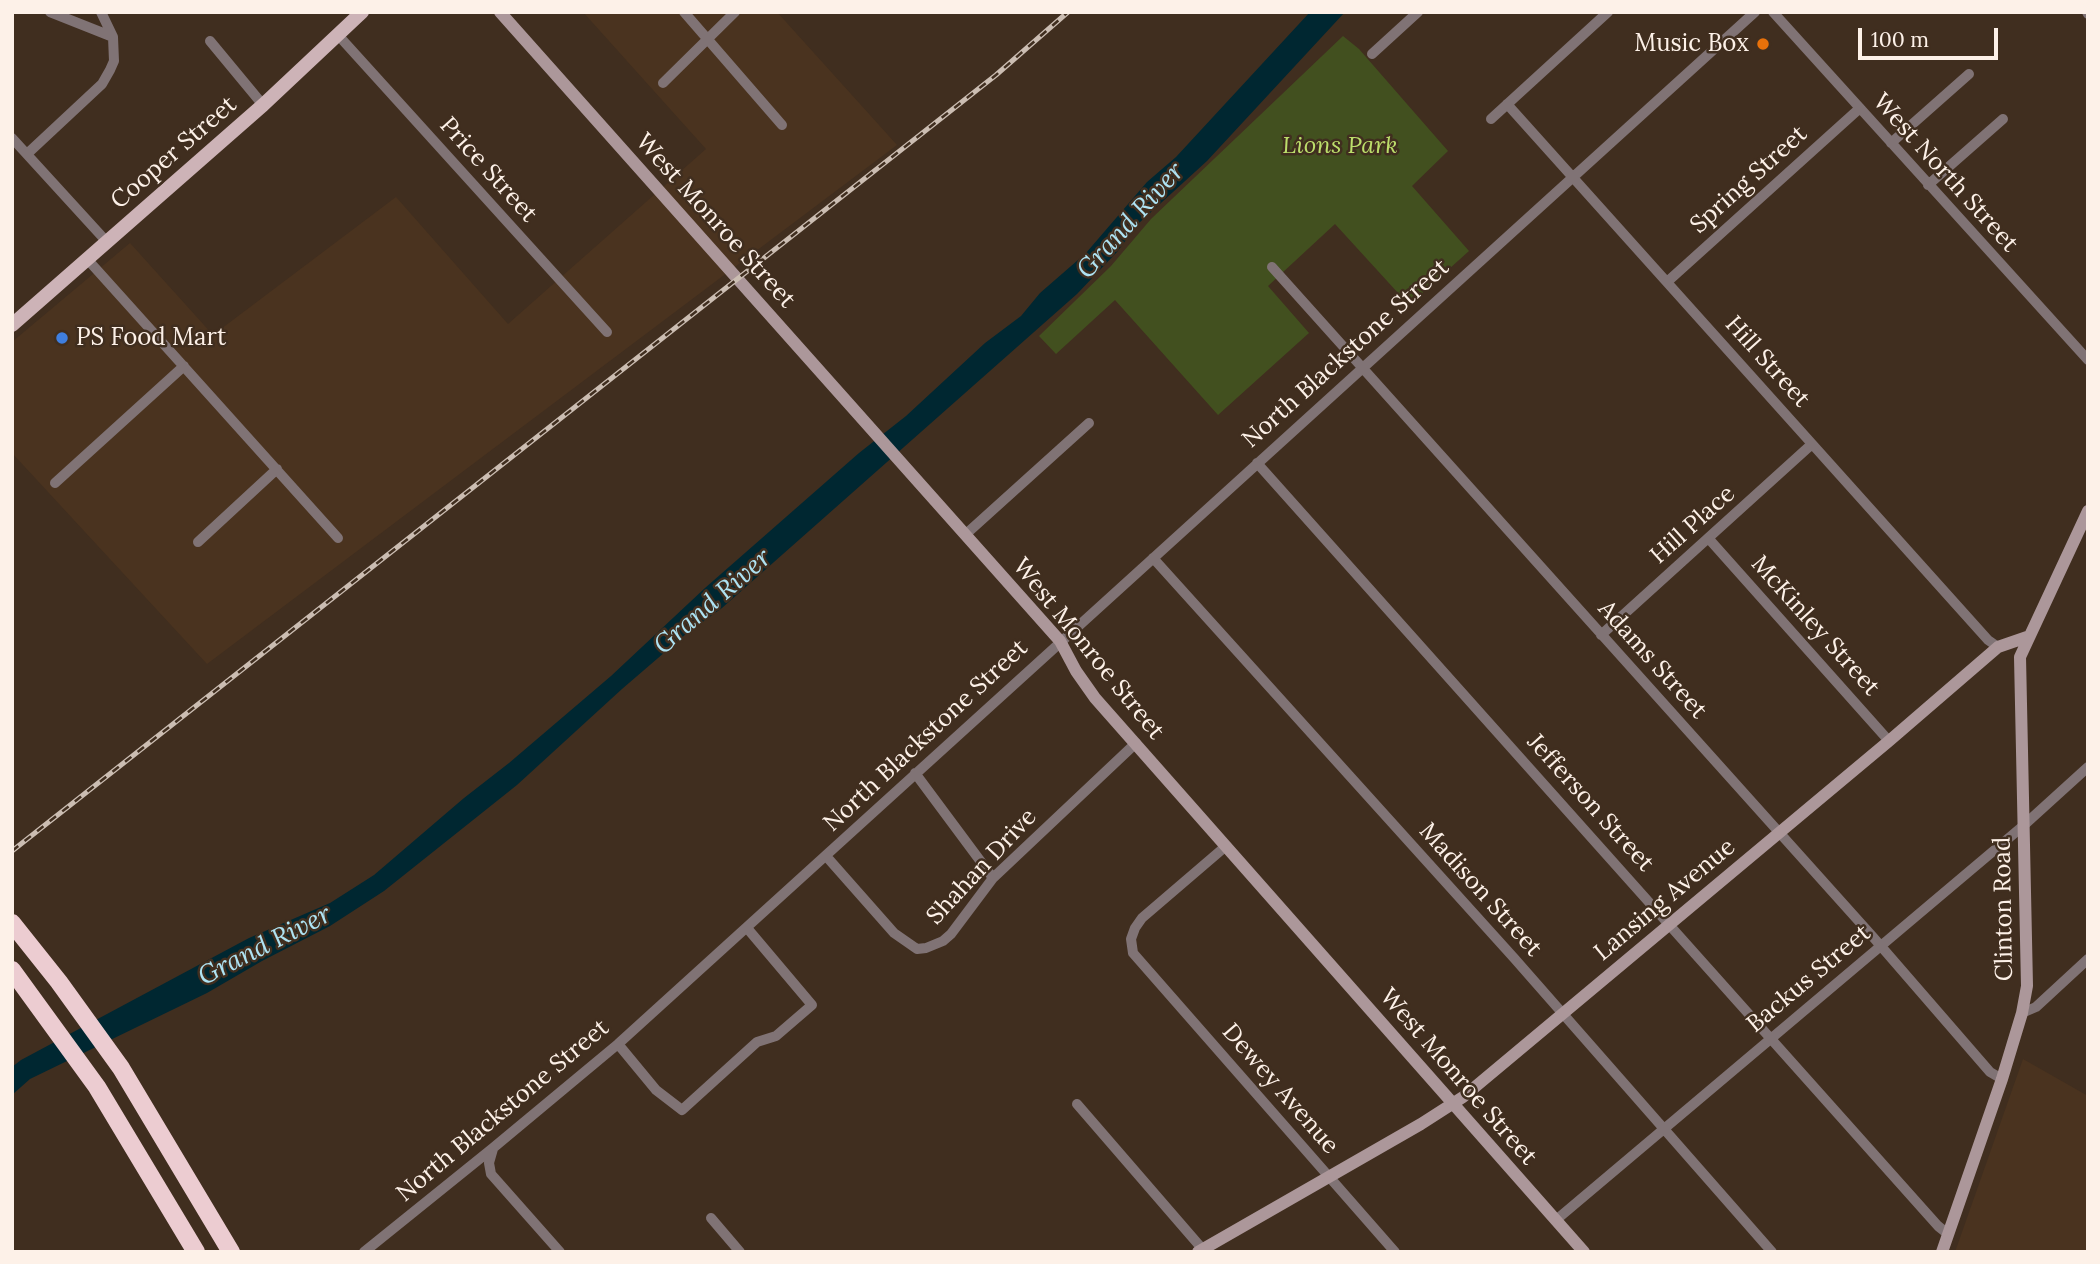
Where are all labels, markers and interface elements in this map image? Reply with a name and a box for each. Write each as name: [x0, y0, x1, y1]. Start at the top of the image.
scale bar: [1862, 14, 2002, 58]
text: 100 m: [1871, 26, 1929, 53]
place label: Music Box: [1634, 30, 1749, 58]
marker: Music Box: [1755, 36, 1771, 52]
street label: West North Street: [1866, 88, 2024, 258]
street label: Cooper Street: [105, 91, 243, 215]
street label: Price Street: [433, 111, 543, 229]
street label: Spring Street: [1685, 120, 1813, 240]
street label: West Monroe Street: [629, 128, 801, 314]
park label: Lions Park: [1282, 132, 1398, 160]
water label: Grand River: [1071, 157, 1191, 285]
street label: North Blackstone Street: [1237, 254, 1455, 454]
street label: Hill Street: [1719, 310, 1815, 414]
place label: PS Food Mart: [76, 324, 226, 352]
marker: PS Food Mart: [54, 330, 70, 346]
street label: Hill Place: [1645, 480, 1741, 570]
water label: Grand River: [648, 543, 778, 661]
street label: McKinley Street: [1745, 550, 1885, 702]
street label: West Monroe Street: [1006, 553, 1170, 745]
street label: Adams Street: [1592, 595, 1712, 725]
street label: North Blackstone Street: [818, 634, 1034, 838]
street label: Jefferson Street: [1521, 728, 1659, 878]
street label: Shahan Drive: [921, 803, 1043, 931]
street label: Madison Street: [1413, 817, 1547, 963]
street label: Lansing Avenue: [1589, 833, 1741, 967]
street label: Clinton Road: [1988, 837, 2020, 981]
water label: Grand River: [193, 899, 337, 993]
street label: Backus Street: [1741, 919, 1877, 1039]
street label: West Monroe Street: [1373, 983, 1543, 1171]
street label: North Blackstone Street: [391, 1014, 615, 1208]
street label: Dewey Avenue: [1216, 1018, 1344, 1160]

